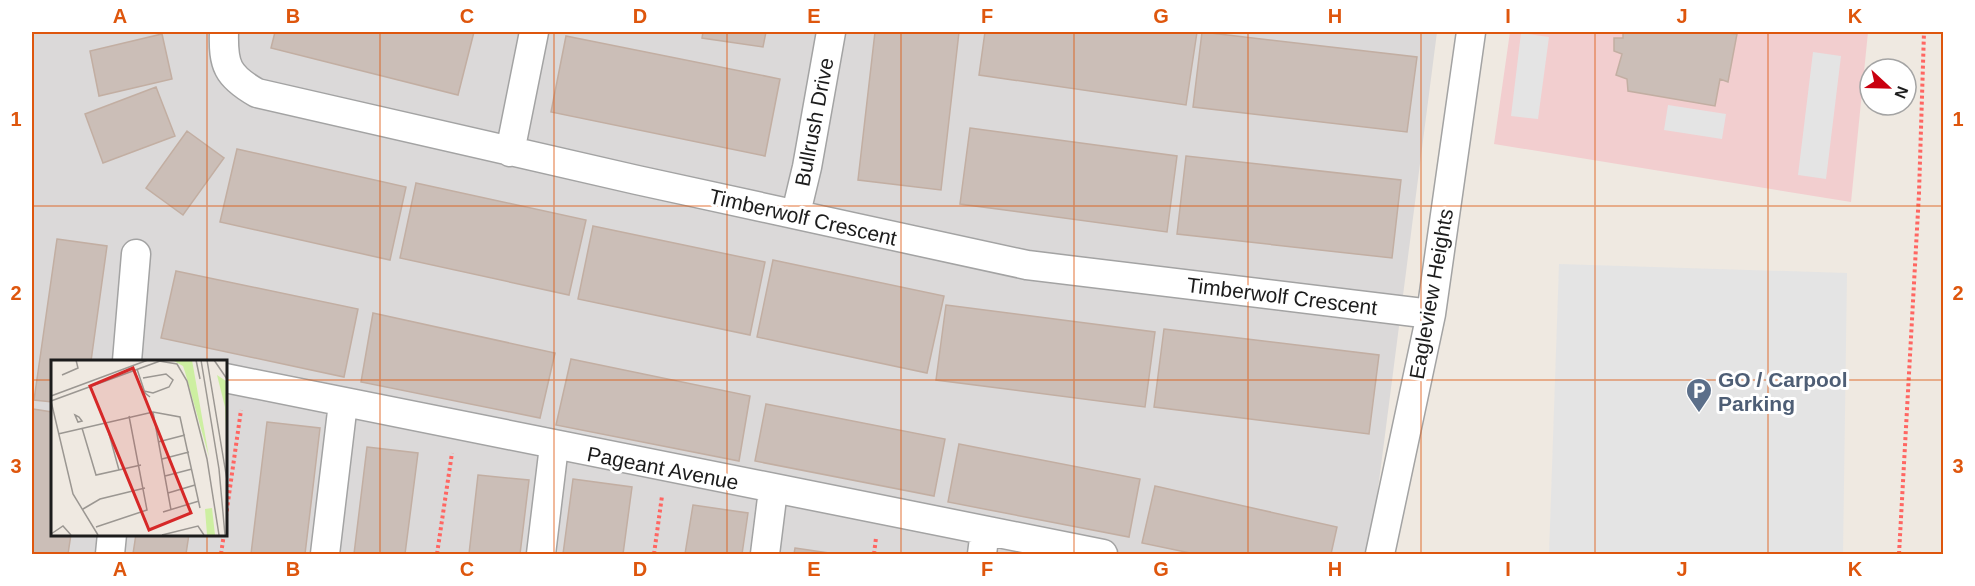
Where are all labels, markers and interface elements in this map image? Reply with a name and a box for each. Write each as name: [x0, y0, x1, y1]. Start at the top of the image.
text: A: [113, 5, 127, 27]
text: B: [286, 5, 300, 27]
text: C: [460, 5, 474, 27]
text: D: [633, 5, 647, 27]
text: E: [807, 5, 821, 27]
text: F: [981, 5, 993, 27]
text: G: [1153, 5, 1169, 27]
text: H: [1328, 5, 1342, 27]
text: I: [1505, 5, 1511, 27]
text: J: [1676, 5, 1688, 27]
text: K: [1848, 5, 1863, 27]
street label: Bullrush Drive: [790, 56, 838, 188]
north arrow: [1858, 57, 1918, 117]
text: N: [1891, 84, 1911, 101]
text: 1: [10, 108, 22, 130]
text: 1: [1952, 108, 1964, 130]
street label: Timberwolf Crescent: [707, 184, 899, 250]
street label: Eagleview Heights: [1405, 207, 1457, 381]
street label: Timberwolf Crescent: [1185, 273, 1379, 319]
text: 2: [10, 282, 22, 304]
text: 2: [1952, 282, 1964, 304]
inset map: [51, 360, 226, 535]
place label: GO / Carpool Parking: [1718, 368, 1848, 415]
parking icon: GO / Carpool Parking: [1684, 376, 1714, 414]
street label: Pageant Avenue: [585, 442, 741, 494]
text: 3: [10, 455, 22, 477]
text: 3: [1952, 455, 1964, 477]
text: A: [113, 558, 127, 580]
text: B: [286, 558, 300, 580]
text: C: [460, 558, 474, 580]
text: D: [633, 558, 647, 580]
text: E: [807, 558, 821, 580]
text: F: [981, 558, 993, 580]
text: G: [1153, 558, 1169, 580]
text: H: [1328, 558, 1342, 580]
text: I: [1505, 558, 1511, 580]
text: J: [1676, 558, 1688, 580]
text: K: [1848, 558, 1863, 580]

